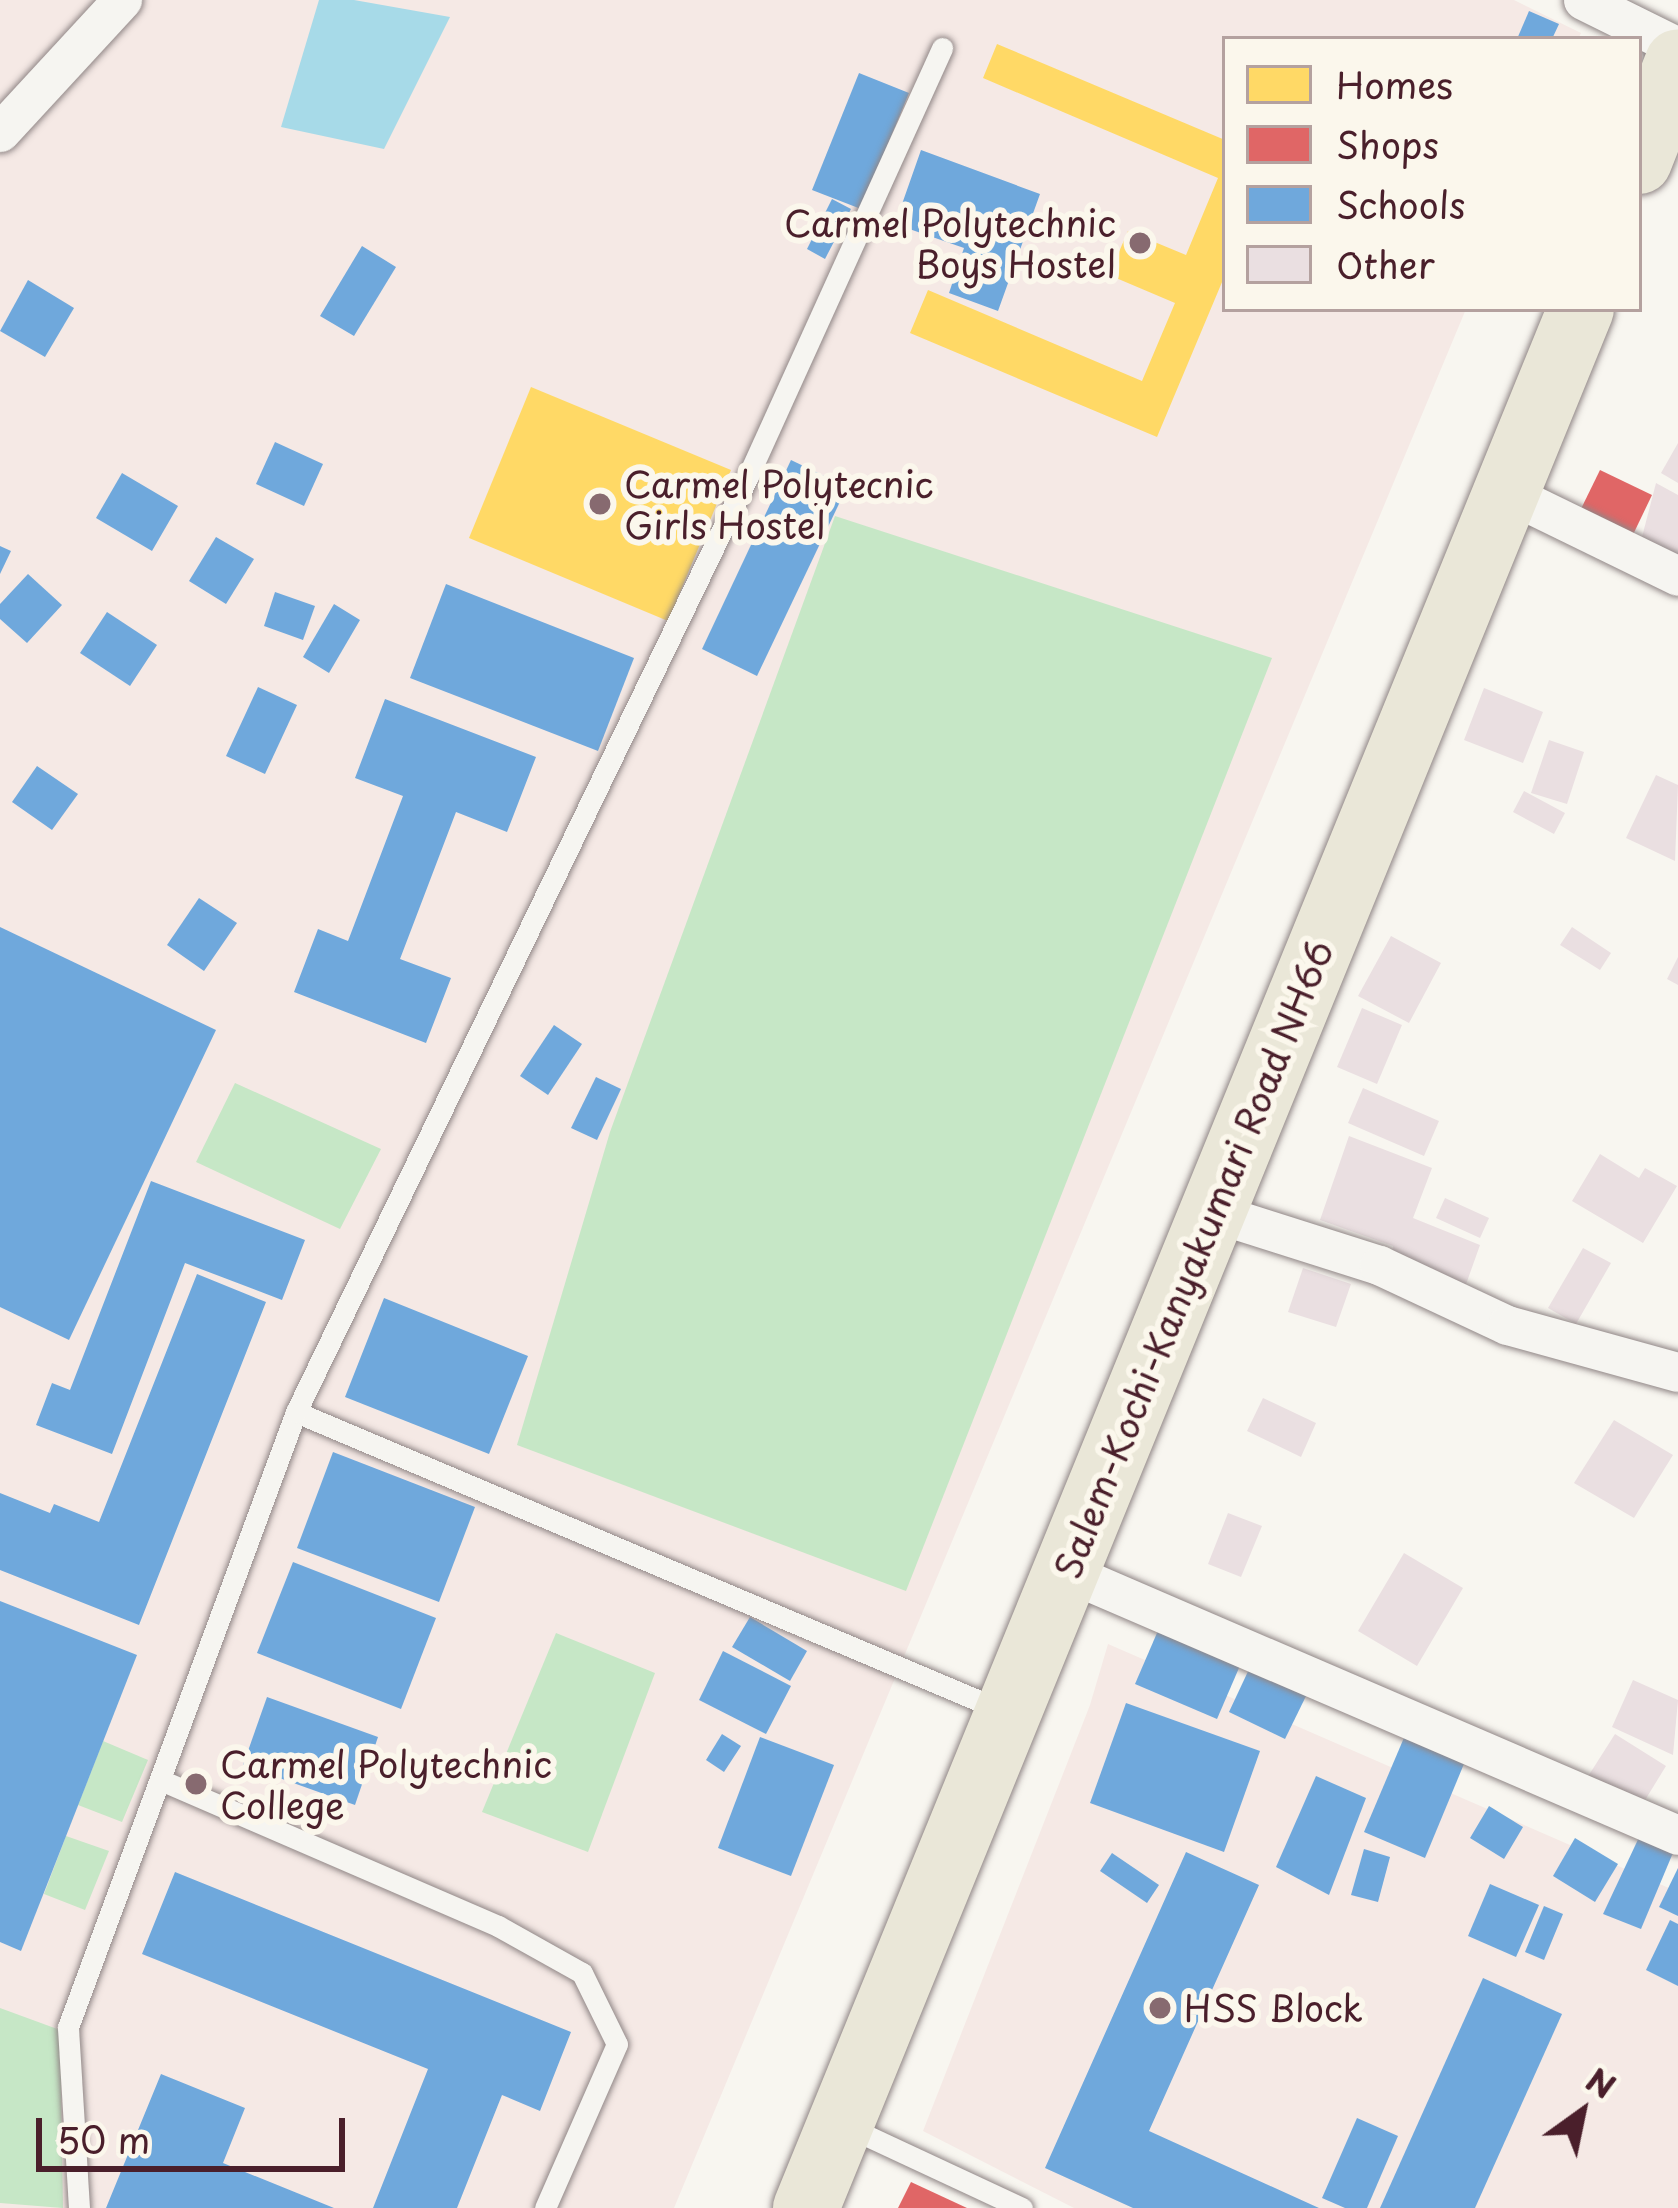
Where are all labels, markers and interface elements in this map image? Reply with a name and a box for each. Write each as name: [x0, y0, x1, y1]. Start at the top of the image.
legend: [1222, 36, 1642, 312]
text: Homes: [1336, 57, 1453, 111]
text: Shops: [1336, 117, 1439, 171]
text: Schools: [1336, 177, 1465, 231]
place label: Carmel Polytechnic Boys Hostel: [781, 200, 1116, 285]
marker: Carmel Polytechnic Boys Hostel: [1127, 230, 1153, 256]
text: Other: [1336, 237, 1435, 291]
place label: Carmel Polytecnic Girls Hostel: [624, 461, 937, 546]
marker: Carmel Polytecnic Girls Hostel: [587, 491, 613, 517]
street label: Salem-Kochi-Kanyakumari Road NH66: [1044, 933, 1342, 1585]
place label: Carmel Polytechnic College: [220, 1741, 555, 1826]
marker: Carmel Polytechnic College: [183, 1771, 209, 1797]
place label: HSS Block: [1184, 1986, 1363, 2030]
marker: HSS Block: [1147, 1995, 1173, 2021]
north arrow: [1522, 2052, 1642, 2172]
text: N: [1577, 2054, 1626, 2110]
scale bar: [42, 2094, 351, 2168]
text: 50 m: [57, 2112, 150, 2166]

